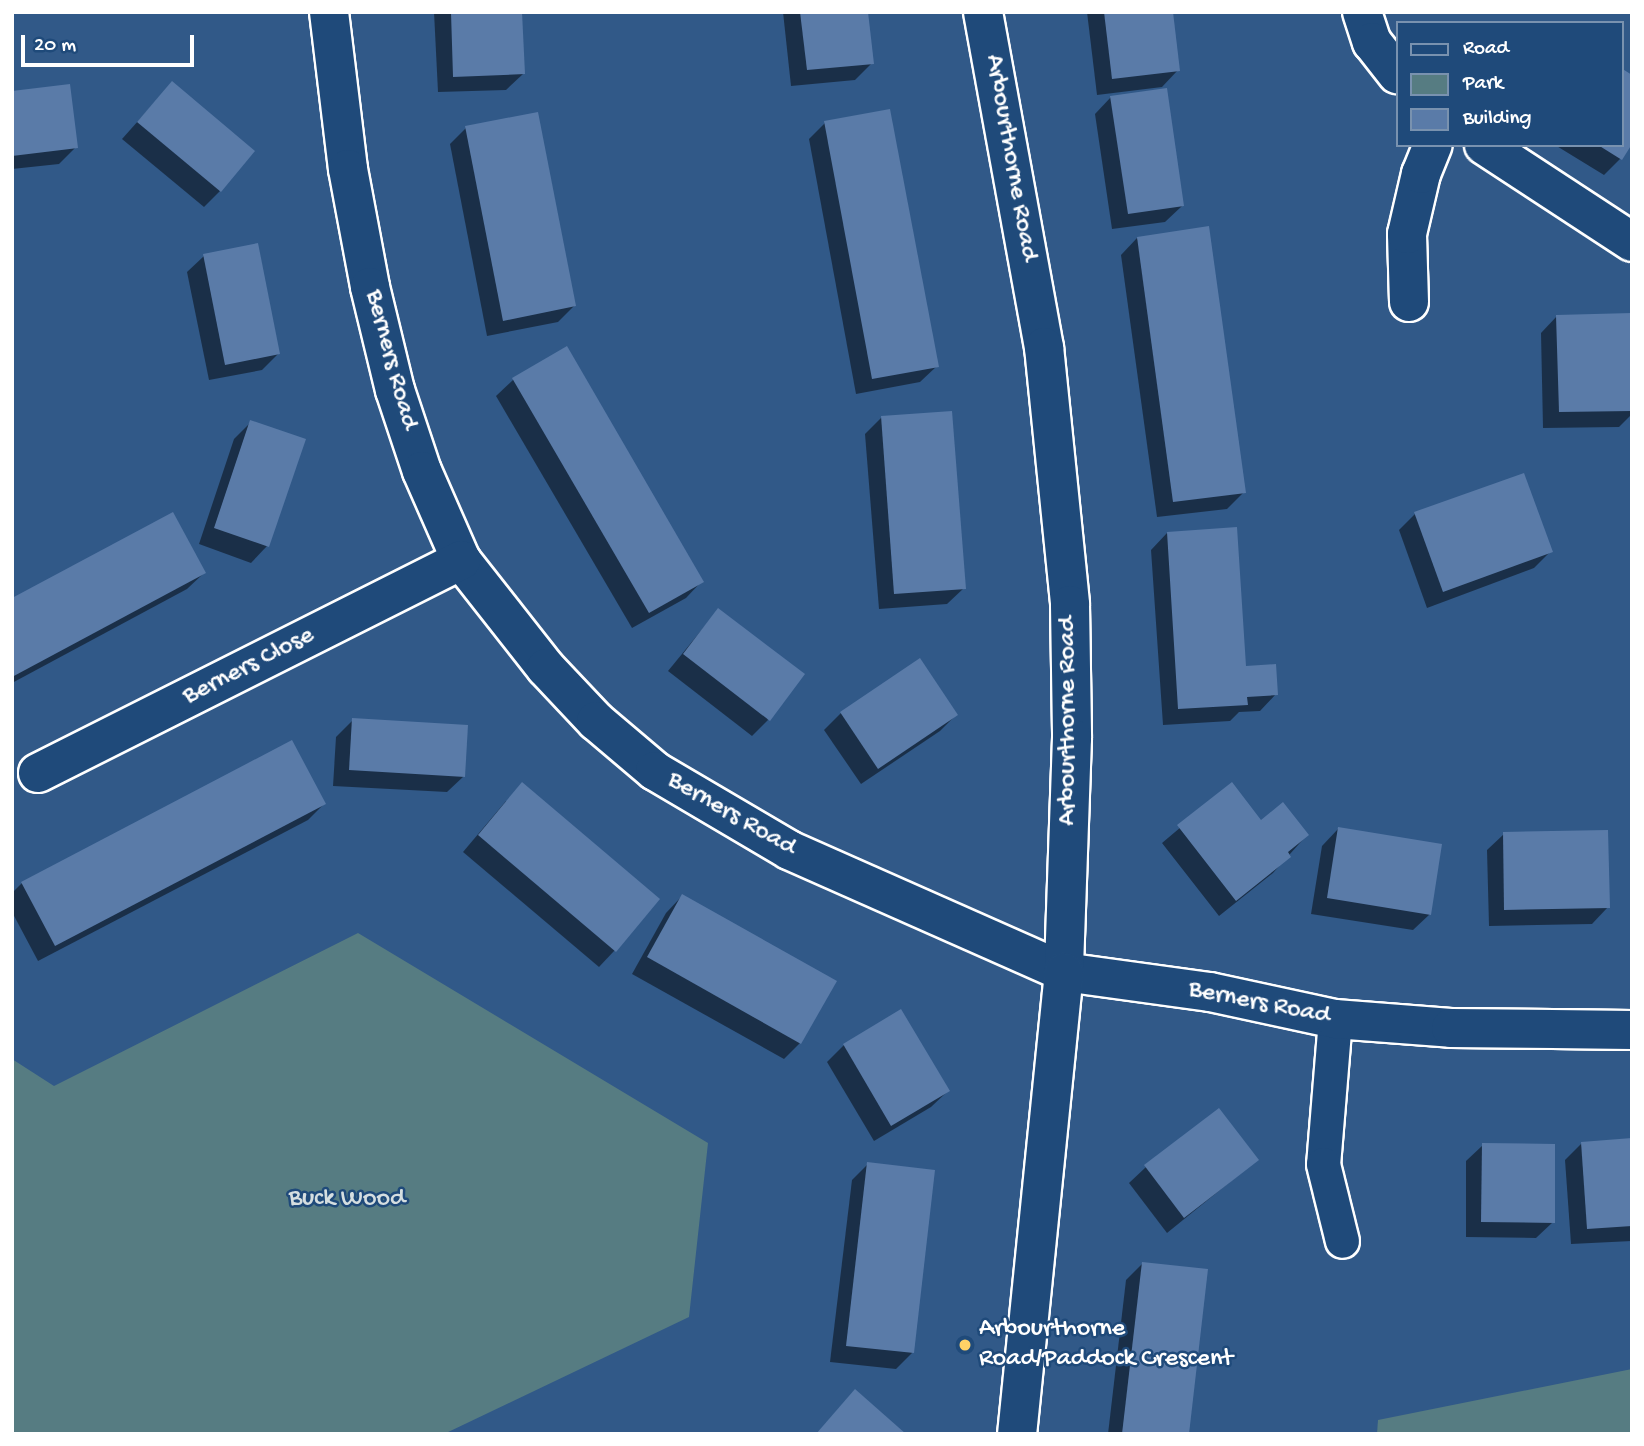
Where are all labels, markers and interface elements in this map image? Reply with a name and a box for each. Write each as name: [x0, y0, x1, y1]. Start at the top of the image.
scale bar: [24, 21, 198, 65]
legend: [1396, 21, 1623, 147]
text: 20 m: [34, 34, 76, 59]
text: Road: [1463, 37, 1509, 62]
street label: Arbourthorne Road: [976, 52, 1044, 264]
text: Park: [1463, 72, 1503, 97]
text: Building: [1463, 107, 1532, 132]
street label: Berners Road: [356, 287, 424, 433]
street label: Arbourthorne Road: [1053, 616, 1085, 826]
street label: Berners Close: [178, 621, 320, 713]
street label: Berners Road: [661, 766, 801, 864]
street label: Berners Road: [1186, 975, 1332, 1033]
park label: Buck Wood: [289, 1184, 405, 1216]
place label: Arbourthorne Road/Paddock Crescent: [979, 1314, 1233, 1376]
marker: Arbourthorne Road/Paddock Crescent: [957, 1337, 973, 1353]

